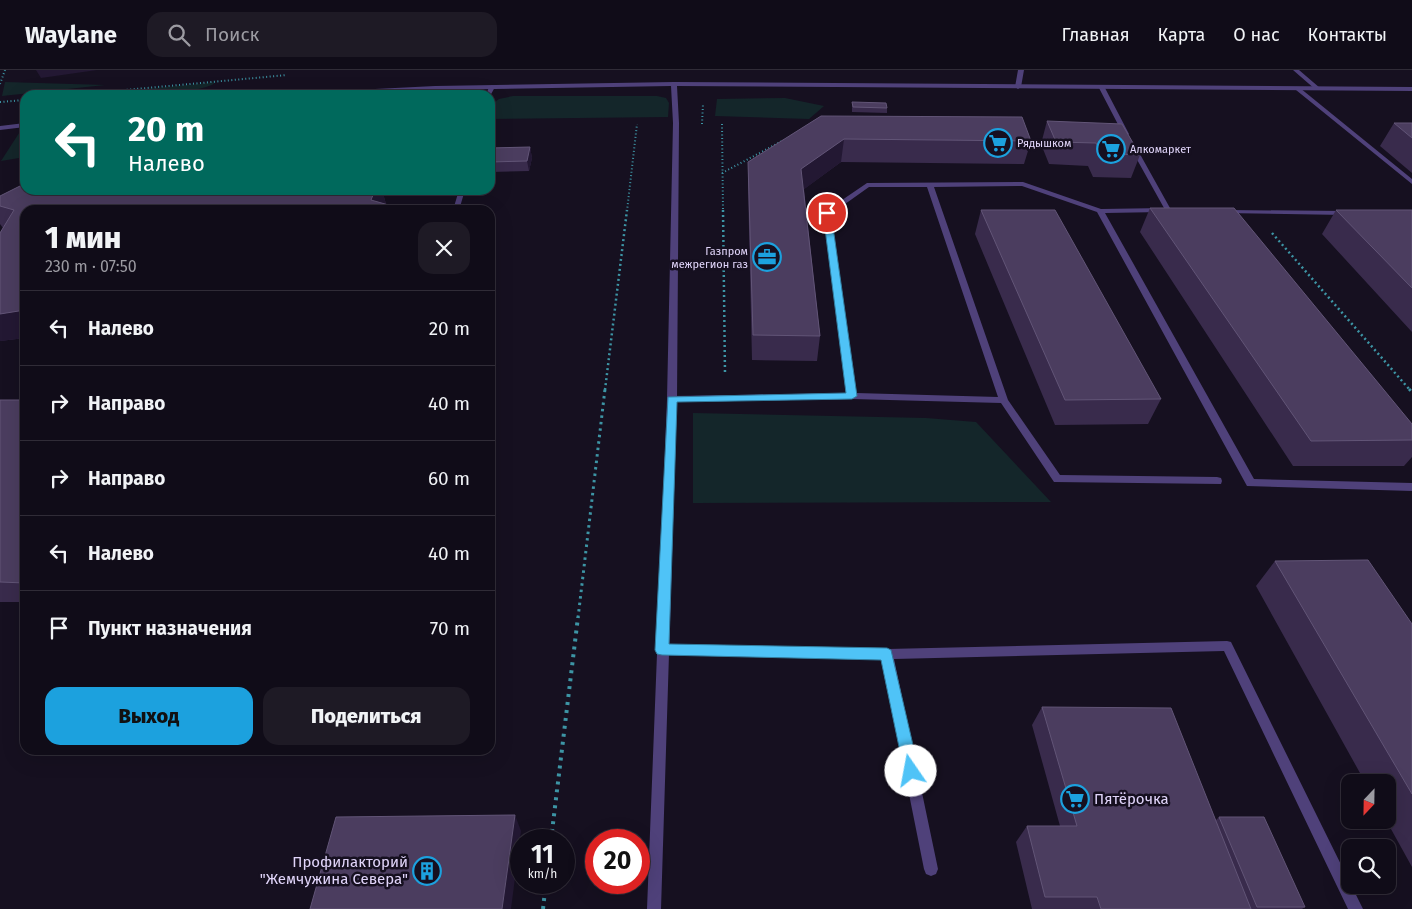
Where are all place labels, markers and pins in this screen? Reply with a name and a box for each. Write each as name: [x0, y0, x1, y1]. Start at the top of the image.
supermarket icon: Рядышком: [983, 128, 1013, 158]
supermarket icon: Алкомаркет: [1096, 134, 1126, 164]
place label: Рядышком: [1017, 137, 1071, 150]
place label: Алкомаркет: [1130, 143, 1191, 156]
pin: [806, 192, 848, 234]
office icon: Газпром межрегион газ: [752, 242, 782, 272]
place label: Газпром межрегион газ: [671, 245, 748, 271]
supermarket icon: Пятёрочка: [1060, 784, 1090, 814]
place label: Пятёрочка: [1094, 790, 1169, 808]
place label: Профилакторий "Жемчужина Севера": [260, 853, 408, 888]
building icon: Профилакторий "Жемчужина Севера": [412, 856, 442, 886]

